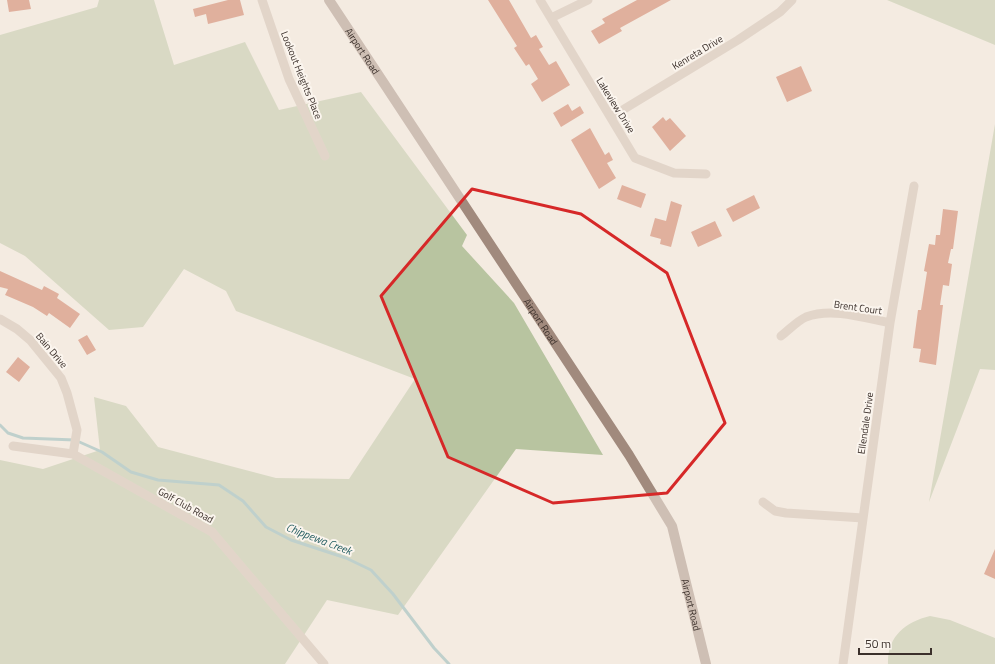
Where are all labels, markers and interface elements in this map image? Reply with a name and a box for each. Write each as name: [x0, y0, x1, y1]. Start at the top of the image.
street label: Airport Road: [341, 25, 383, 77]
street label: Lookout Heights Place: [277, 29, 326, 121]
street label: Kenreta Drive: [669, 31, 726, 74]
street label: Lakeview Drive: [592, 75, 639, 136]
street label: Airport Road: [520, 295, 561, 348]
street label: Brent Court: [833, 297, 883, 318]
street label: Bain Drive: [32, 329, 71, 372]
street label: Ellendale Drive: [854, 391, 877, 455]
street label: Golf Club Road: [155, 484, 216, 527]
water label: Chippewa Creek: [284, 519, 355, 559]
street label: Airport Road: [677, 577, 705, 632]
scale bar: [859, 630, 931, 656]
text: 50 m: [865, 634, 891, 653]

